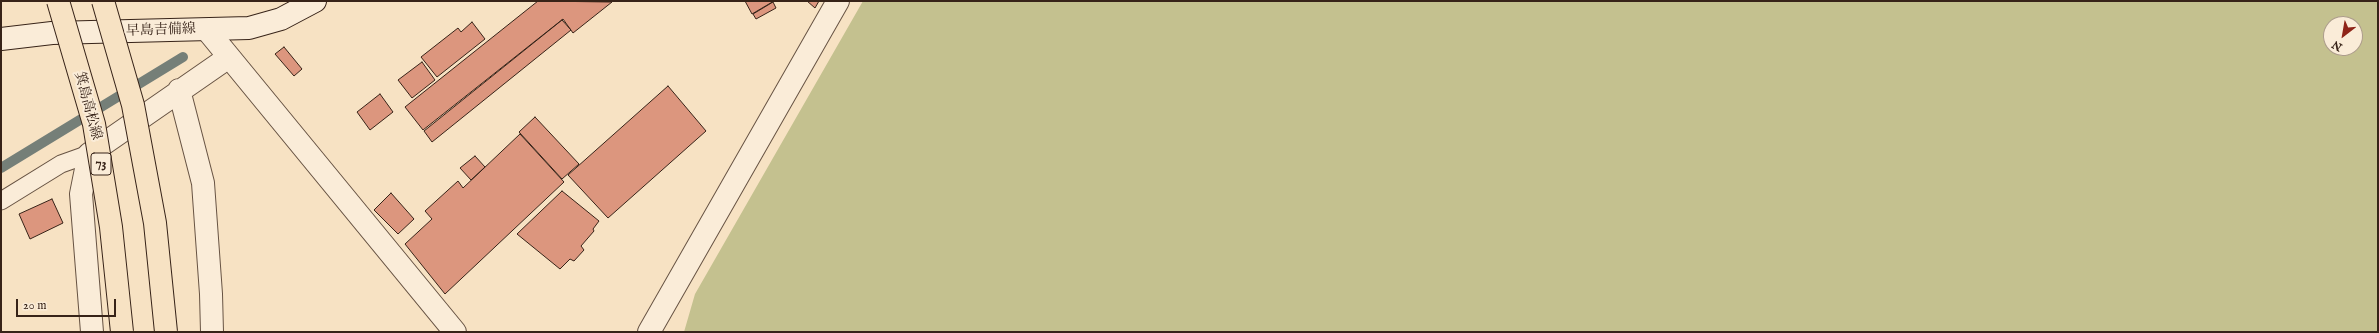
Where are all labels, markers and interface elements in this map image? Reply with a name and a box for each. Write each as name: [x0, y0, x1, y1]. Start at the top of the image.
north arrow: [2323, 16, 2363, 56]
street label: 早島吉備線: [126, 21, 196, 41]
text: N: [2330, 37, 2345, 54]
street label: 箕島高松線: [70, 70, 104, 142]
road number: 73: [91, 153, 111, 175]
scale bar: [18, 291, 118, 317]
text: 20 m: [23, 298, 46, 313]

